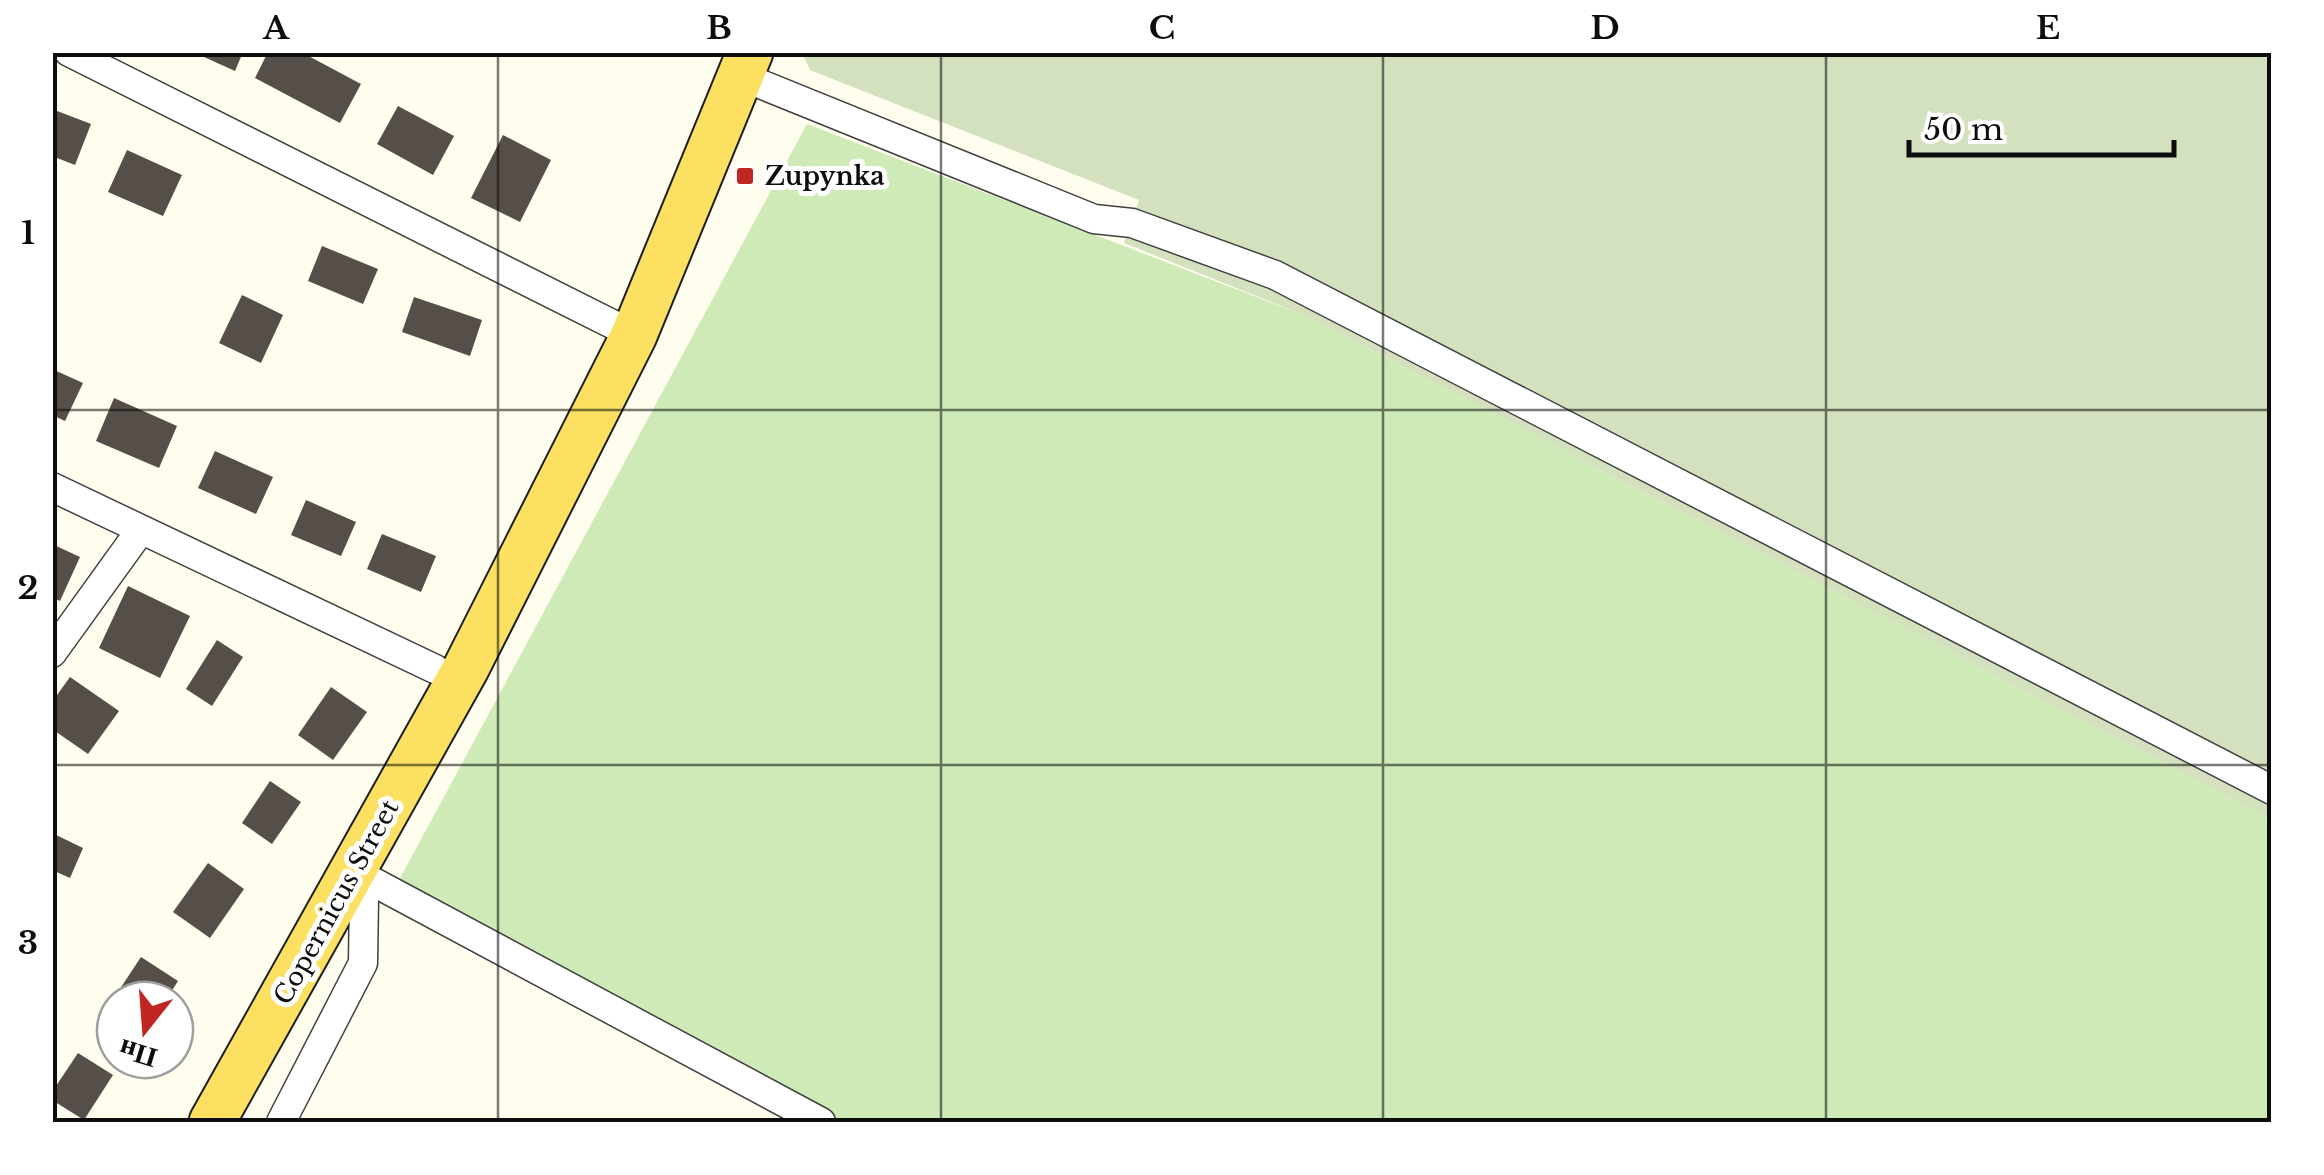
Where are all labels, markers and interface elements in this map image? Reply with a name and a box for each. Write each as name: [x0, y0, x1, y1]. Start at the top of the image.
text: A: [262, 8, 290, 48]
text: B: [706, 8, 732, 48]
text: C: [1149, 8, 1175, 48]
text: D: [1590, 8, 1620, 48]
text: E: [2036, 8, 2060, 48]
scale bar: [1909, 95, 2174, 157]
text: 50 m: [1924, 111, 2003, 148]
place label: Zupynka: [765, 161, 885, 192]
marker: Zupynka: [734, 165, 756, 187]
text: 1: [21, 213, 35, 253]
text: 2: [18, 568, 38, 608]
street label: Copernicus Street: [267, 794, 406, 1010]
text: 3: [18, 923, 38, 963]
north arrow: [95, 980, 195, 1080]
text: Пн: [115, 1031, 161, 1076]

